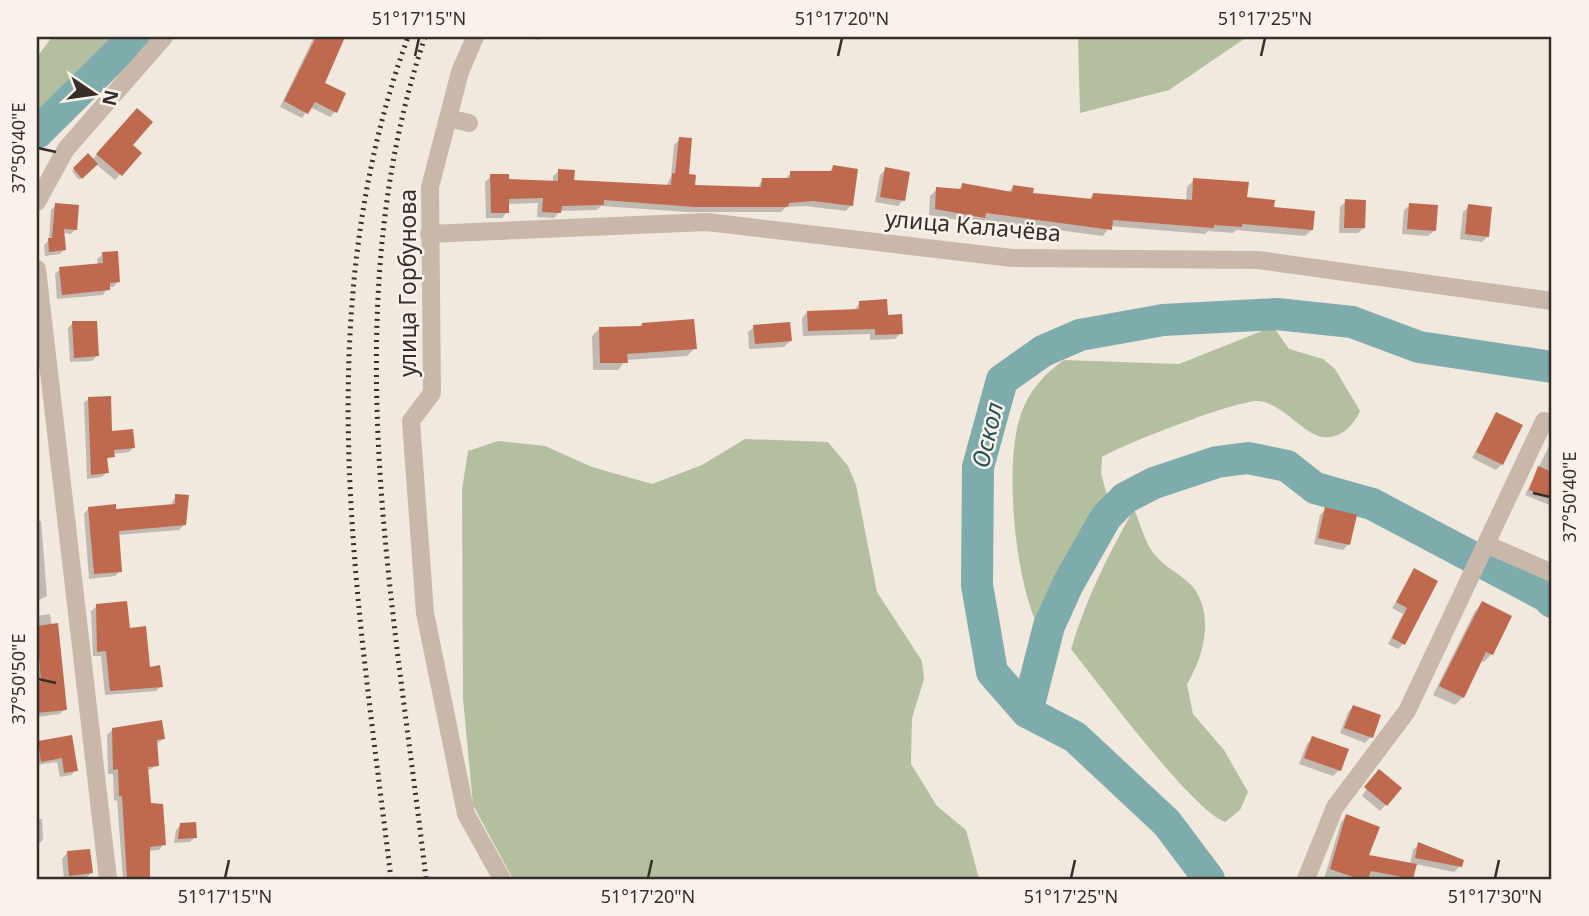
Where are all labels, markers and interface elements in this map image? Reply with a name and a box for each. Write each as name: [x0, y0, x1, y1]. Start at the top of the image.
text: 51°17'15"N: [372, 6, 466, 30]
text: 51°17'20"N: [795, 6, 889, 30]
text: 51°17'25"N: [1218, 6, 1312, 30]
north arrow: [60, 60, 130, 130]
text: N: [96, 87, 125, 108]
text: 37°50'40"E: [6, 103, 30, 193]
street label: улица Горбунова: [391, 189, 423, 377]
street label: улица Калачёва: [884, 201, 1062, 249]
water label: Оскол: [963, 398, 1010, 471]
text: 37°50'40"E: [1557, 452, 1581, 542]
text: 37°50'50"E: [6, 634, 30, 724]
text: 51°17'15"N: [178, 884, 272, 908]
text: 51°17'20"N: [601, 884, 695, 908]
text: 51°17'25"N: [1024, 884, 1118, 908]
text: 51°17'30"N: [1448, 884, 1542, 908]

